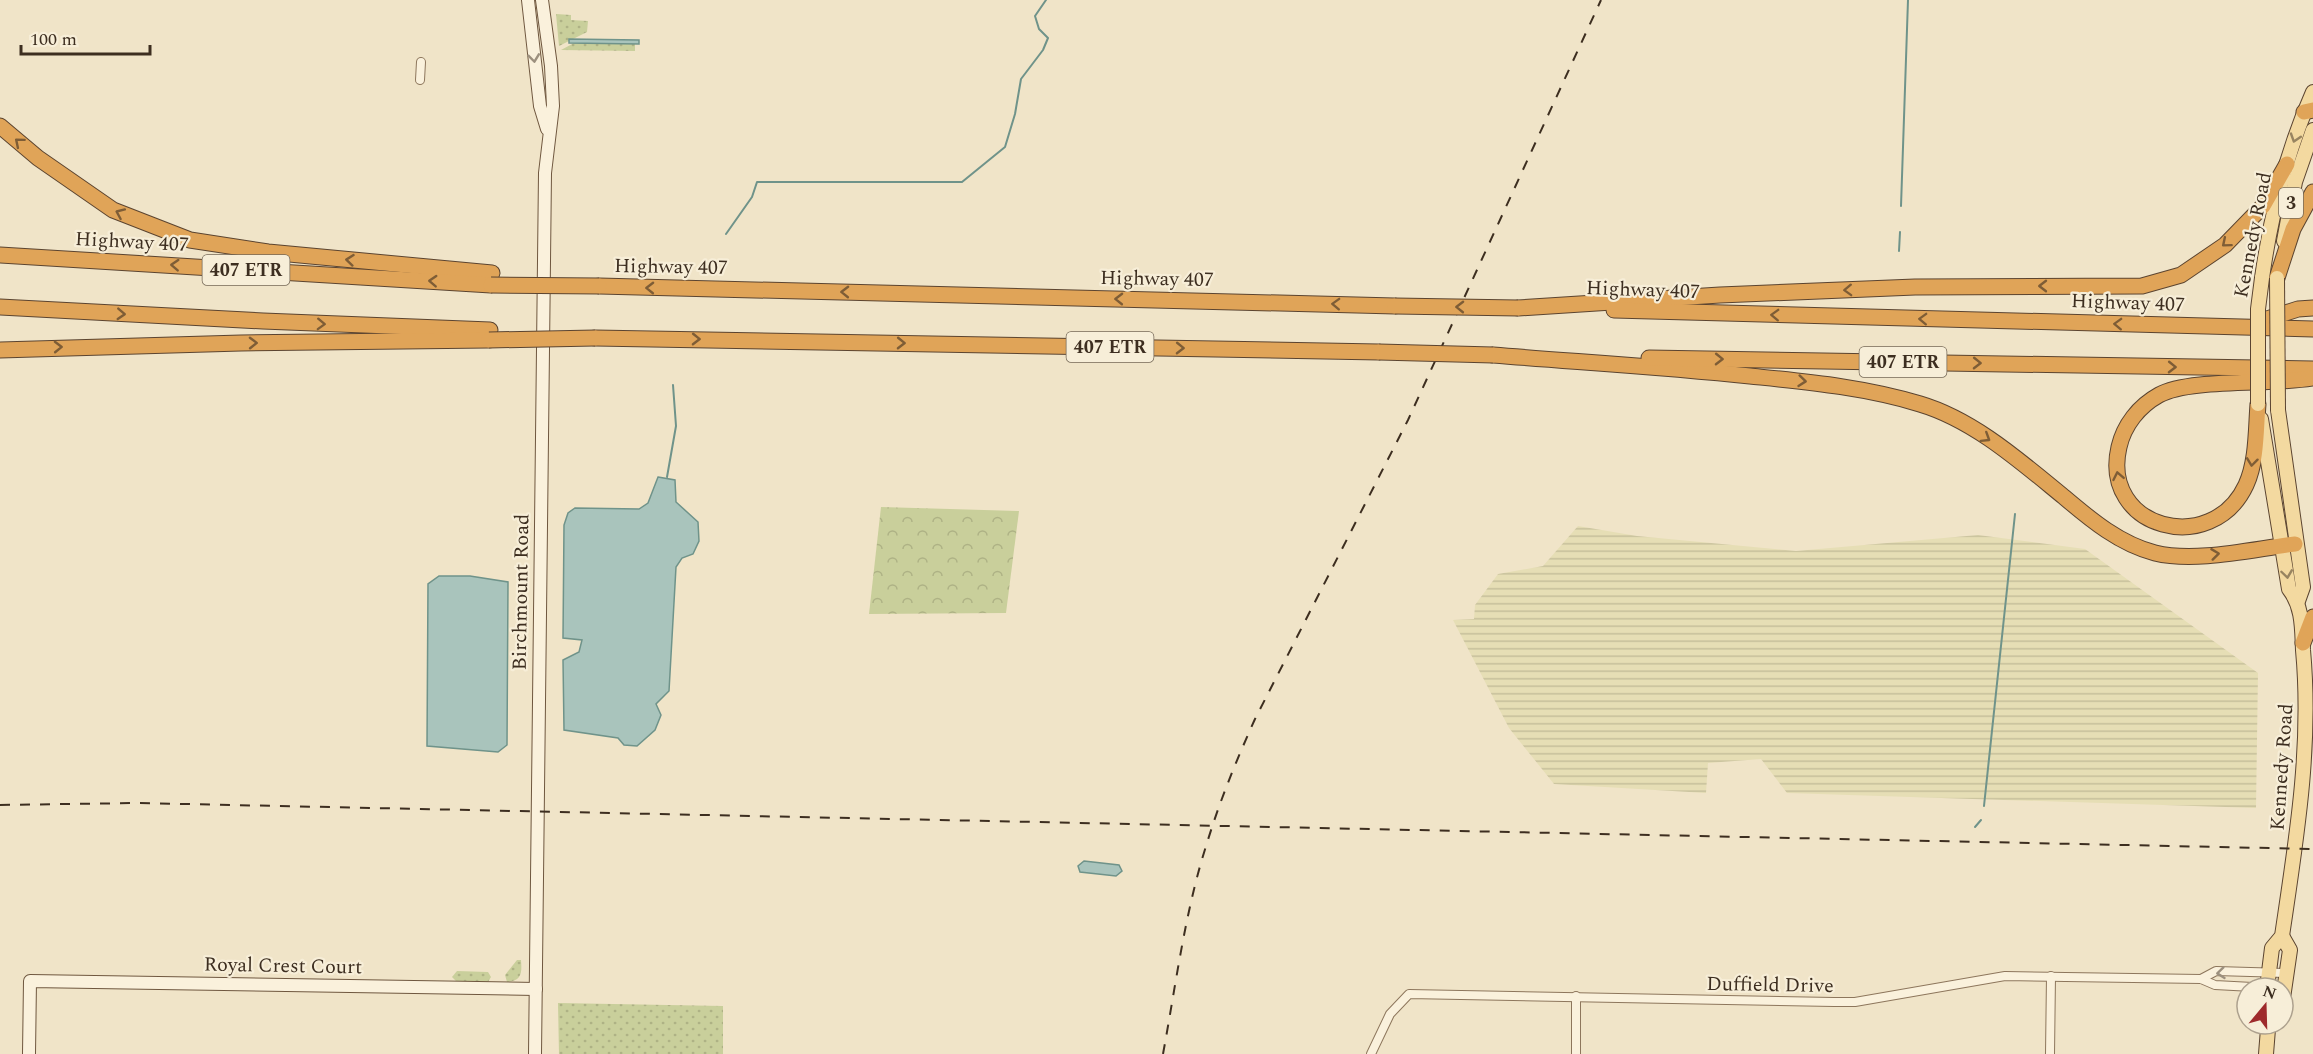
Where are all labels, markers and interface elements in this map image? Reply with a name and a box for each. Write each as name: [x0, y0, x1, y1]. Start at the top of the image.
scale bar: [21, 18, 150, 56]
text: 100 m: [30, 26, 77, 53]
one-way arrow: [527, 54, 540, 63]
one-way arrow: [2290, 132, 2303, 143]
one-way arrow: [15, 138, 26, 149]
street label: Kennedy Road: [2226, 170, 2280, 300]
road number: 3: [2279, 188, 2303, 218]
one-way arrow: [115, 208, 126, 220]
street label: Highway 407: [74, 224, 190, 260]
one-way arrow: [2222, 236, 2233, 247]
street label: Highway 407: [614, 251, 728, 283]
one-way arrow: [346, 254, 355, 267]
road number: 407 ETR: [202, 255, 290, 285]
one-way arrow: [171, 259, 180, 272]
street label: Highway 407: [1100, 263, 1214, 295]
street label: Highway 407: [1586, 273, 1700, 307]
one-way arrow: [428, 275, 437, 288]
one-way arrow: [2038, 280, 2047, 292]
one-way arrow: [645, 281, 654, 294]
one-way arrow: [1843, 283, 1852, 296]
one-way arrow: [840, 286, 849, 298]
street label: Highway 407: [2071, 286, 2185, 320]
one-way arrow: [1114, 292, 1123, 305]
one-way arrow: [1332, 298, 1341, 311]
one-way arrow: [1455, 301, 1464, 313]
one-way arrow: [117, 307, 126, 320]
one-way arrow: [1770, 308, 1779, 321]
one-way arrow: [1918, 312, 1927, 325]
one-way arrow: [317, 317, 326, 330]
one-way arrow: [2113, 318, 2122, 330]
road number: 407 ETR: [1066, 332, 1154, 362]
one-way arrow: [691, 333, 700, 346]
one-way arrow: [249, 337, 258, 349]
one-way arrow: [896, 337, 905, 349]
one-way arrow: [54, 341, 63, 353]
one-way arrow: [1175, 342, 1184, 354]
road number: 407 ETR: [1860, 347, 1946, 377]
one-way arrow: [1715, 353, 1724, 365]
one-way arrow: [1973, 357, 1982, 369]
one-way arrow: [2168, 360, 2177, 373]
one-way arrow: [1798, 374, 1807, 387]
one-way arrow: [1980, 430, 1990, 442]
one-way arrow: [2246, 457, 2259, 467]
one-way arrow: [2112, 472, 2125, 482]
street label: Birchmount Road: [505, 513, 537, 671]
one-way arrow: [2210, 548, 2219, 561]
one-way arrow: [2281, 570, 2293, 579]
street label: Kennedy Road: [2263, 702, 2301, 832]
street label: Royal Crest Court: [204, 950, 362, 982]
one-way arrow: [2217, 966, 2226, 979]
street label: Duffield Drive: [1706, 969, 1834, 1001]
north arrow: [2235, 976, 2295, 1036]
text: N: [2259, 979, 2280, 1006]

